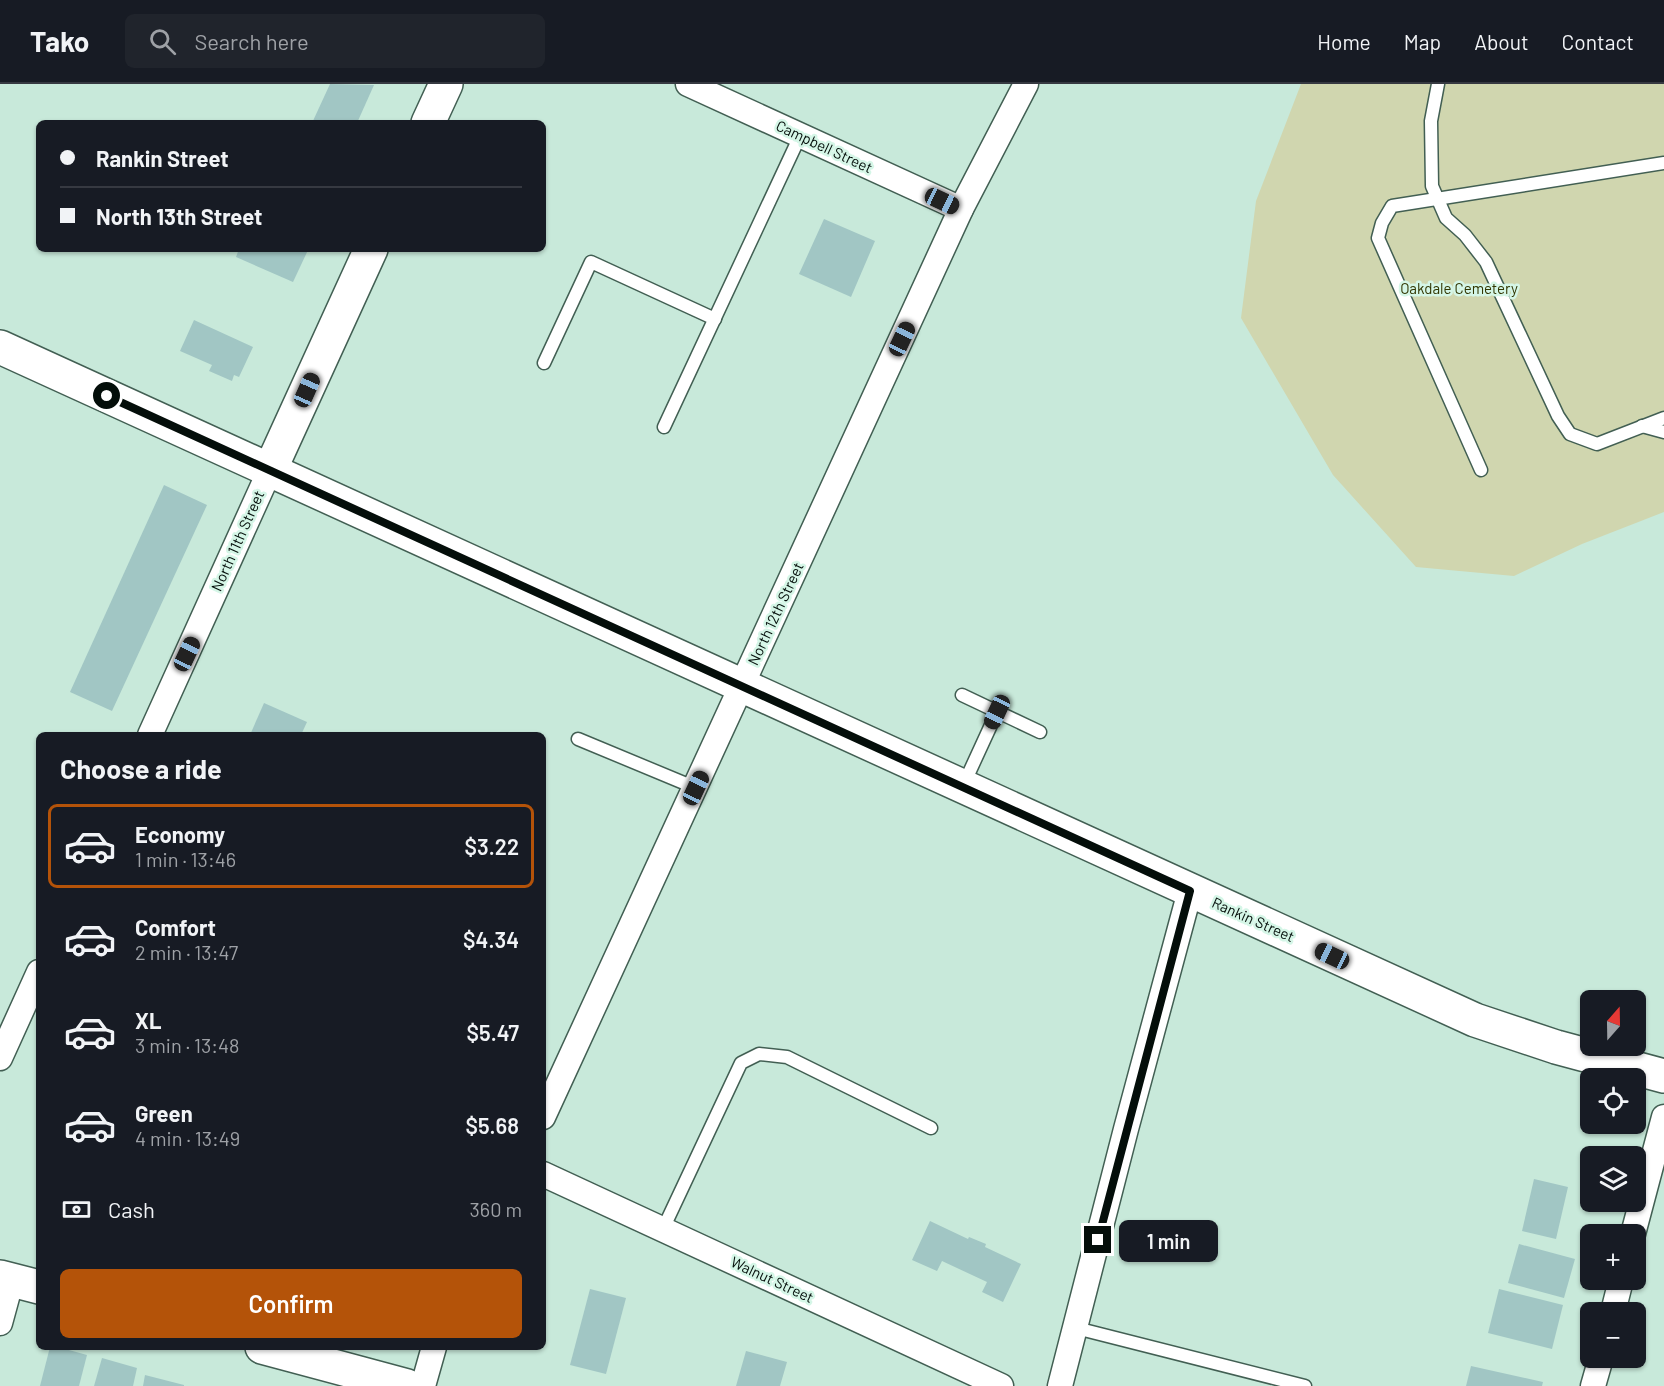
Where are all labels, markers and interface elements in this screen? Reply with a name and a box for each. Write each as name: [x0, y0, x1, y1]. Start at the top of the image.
search box: [125, 14, 545, 68]
text: Tako: [30, 24, 89, 58]
icon: search: [146, 25, 179, 58]
text: Search here: [194, 28, 309, 54]
text: Home: [1317, 29, 1371, 54]
text: Map: [1404, 29, 1441, 54]
text: About: [1474, 29, 1529, 54]
text: Contact: [1562, 29, 1634, 54]
street label: Campbell Street: [773, 116, 875, 176]
text: Rankin Street: [96, 145, 229, 171]
car: [922, 185, 962, 217]
text: North 13th Street: [96, 203, 262, 229]
park label: Oakdale Cemetery: [1400, 279, 1518, 297]
car: [886, 319, 918, 359]
car: [291, 370, 323, 410]
route start: [93, 382, 120, 409]
street label: North 11th Street: [207, 487, 267, 594]
street label: North 12th Street: [743, 559, 807, 668]
car: [171, 634, 203, 674]
car: [981, 692, 1013, 732]
text: Choose a ride: [60, 752, 222, 784]
car: [680, 768, 712, 808]
icon: car: [63, 819, 117, 873]
text: Economy: [135, 821, 225, 847]
text: $3.22: [465, 833, 519, 859]
text: 1 min · 13:46: [135, 847, 236, 871]
street label: Rankin Street: [1209, 893, 1297, 945]
icon: car: [63, 912, 117, 966]
text: Comfort: [135, 914, 216, 940]
text: $4.34: [463, 926, 519, 952]
text: 2 min · 13:47: [135, 940, 238, 964]
car: [1312, 940, 1352, 972]
north arrow: [1580, 990, 1646, 1056]
map controls: [1580, 990, 1646, 1368]
icon: car: [63, 1005, 117, 1059]
text: XL: [135, 1007, 161, 1033]
text: $5.47: [467, 1019, 519, 1045]
text: 3 min · 13:48: [135, 1033, 239, 1057]
button: locate: [1580, 1068, 1646, 1134]
icon: car: [63, 1098, 117, 1152]
text: Green: [135, 1100, 193, 1126]
text: $5.68: [465, 1112, 519, 1138]
text: 4 min · 13:49: [135, 1126, 240, 1150]
button: layers: [1580, 1146, 1646, 1212]
icon: cash: [60, 1193, 93, 1226]
text: Cash: [108, 1196, 155, 1222]
text: 360 m: [470, 1197, 522, 1221]
callout: 1 min: [1119, 1219, 1218, 1261]
button: +: [1580, 1224, 1646, 1290]
route end: [1084, 1226, 1111, 1253]
text: 1 min: [1147, 1229, 1190, 1253]
street label: Walnut Street: [728, 1252, 817, 1306]
button: Confirm: [60, 1269, 522, 1338]
button: −: [1580, 1302, 1646, 1368]

